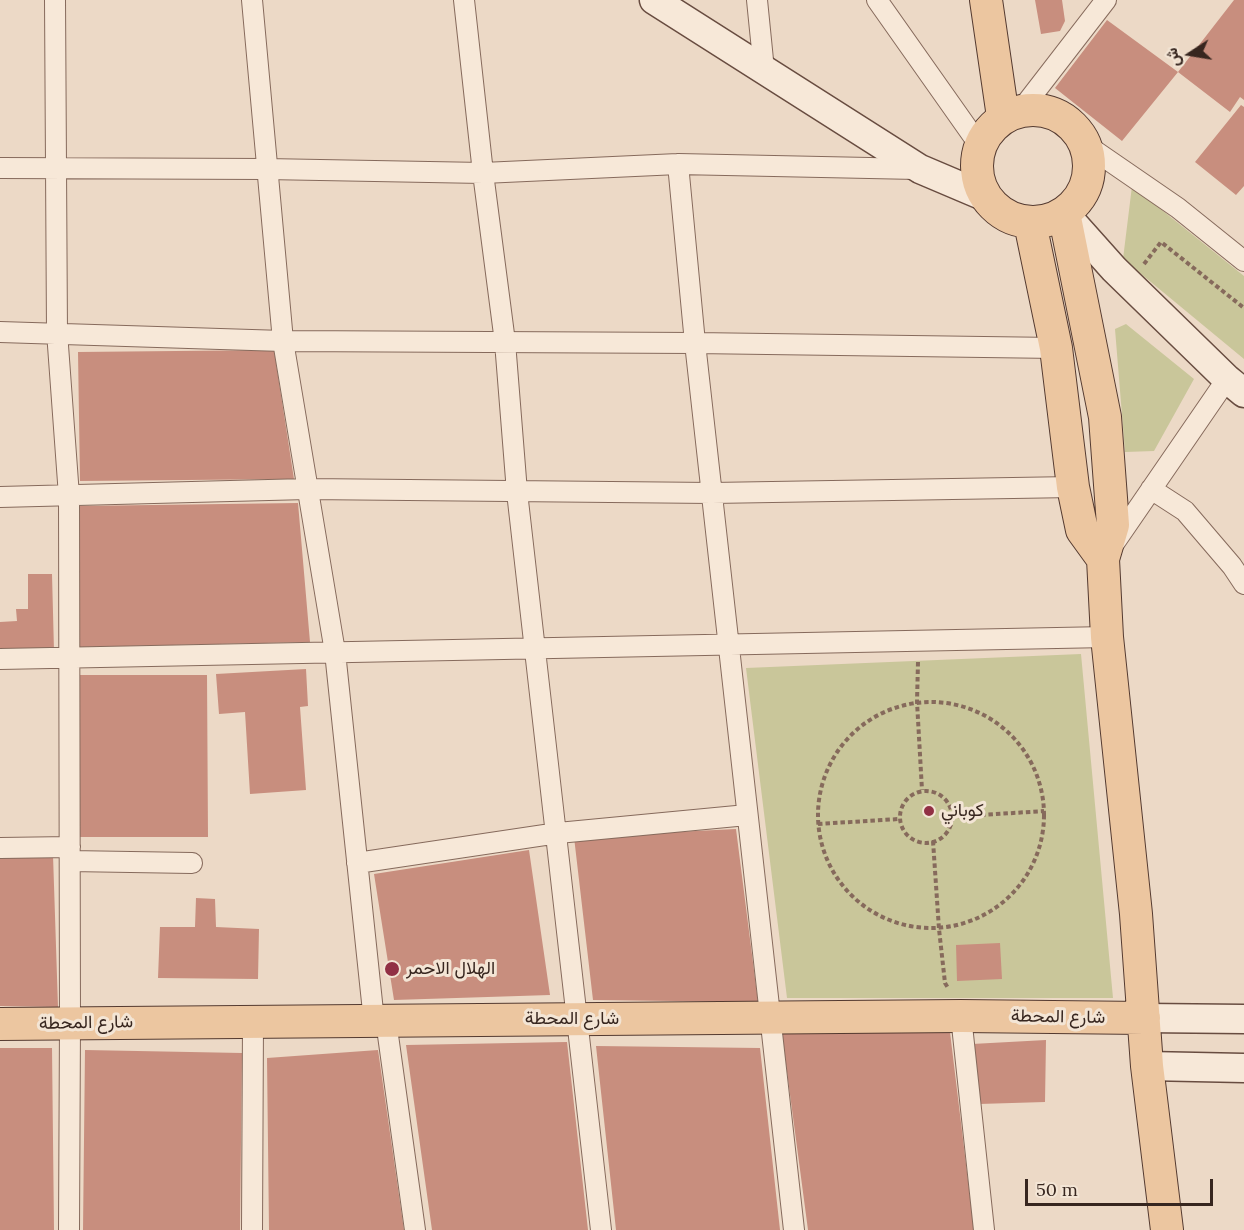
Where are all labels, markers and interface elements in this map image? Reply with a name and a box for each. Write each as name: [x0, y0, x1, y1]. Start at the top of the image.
north arrow: [1160, 24, 1220, 84]
text: ش: [1161, 46, 1184, 69]
place label: كوباني: [941, 800, 984, 822]
marker: كوباني: [922, 804, 936, 818]
place label: الهلال الاحمر: [406, 958, 495, 980]
marker: الهلال الاحمر: [383, 960, 401, 978]
street label: شارع المحطة: [1011, 1005, 1105, 1029]
street label: شارع المحطة: [525, 1008, 619, 1030]
street label: شارع المحطة: [39, 1011, 133, 1035]
scale bar: [1028, 1167, 1216, 1205]
text: 50 m: [1036, 1178, 1078, 1201]

